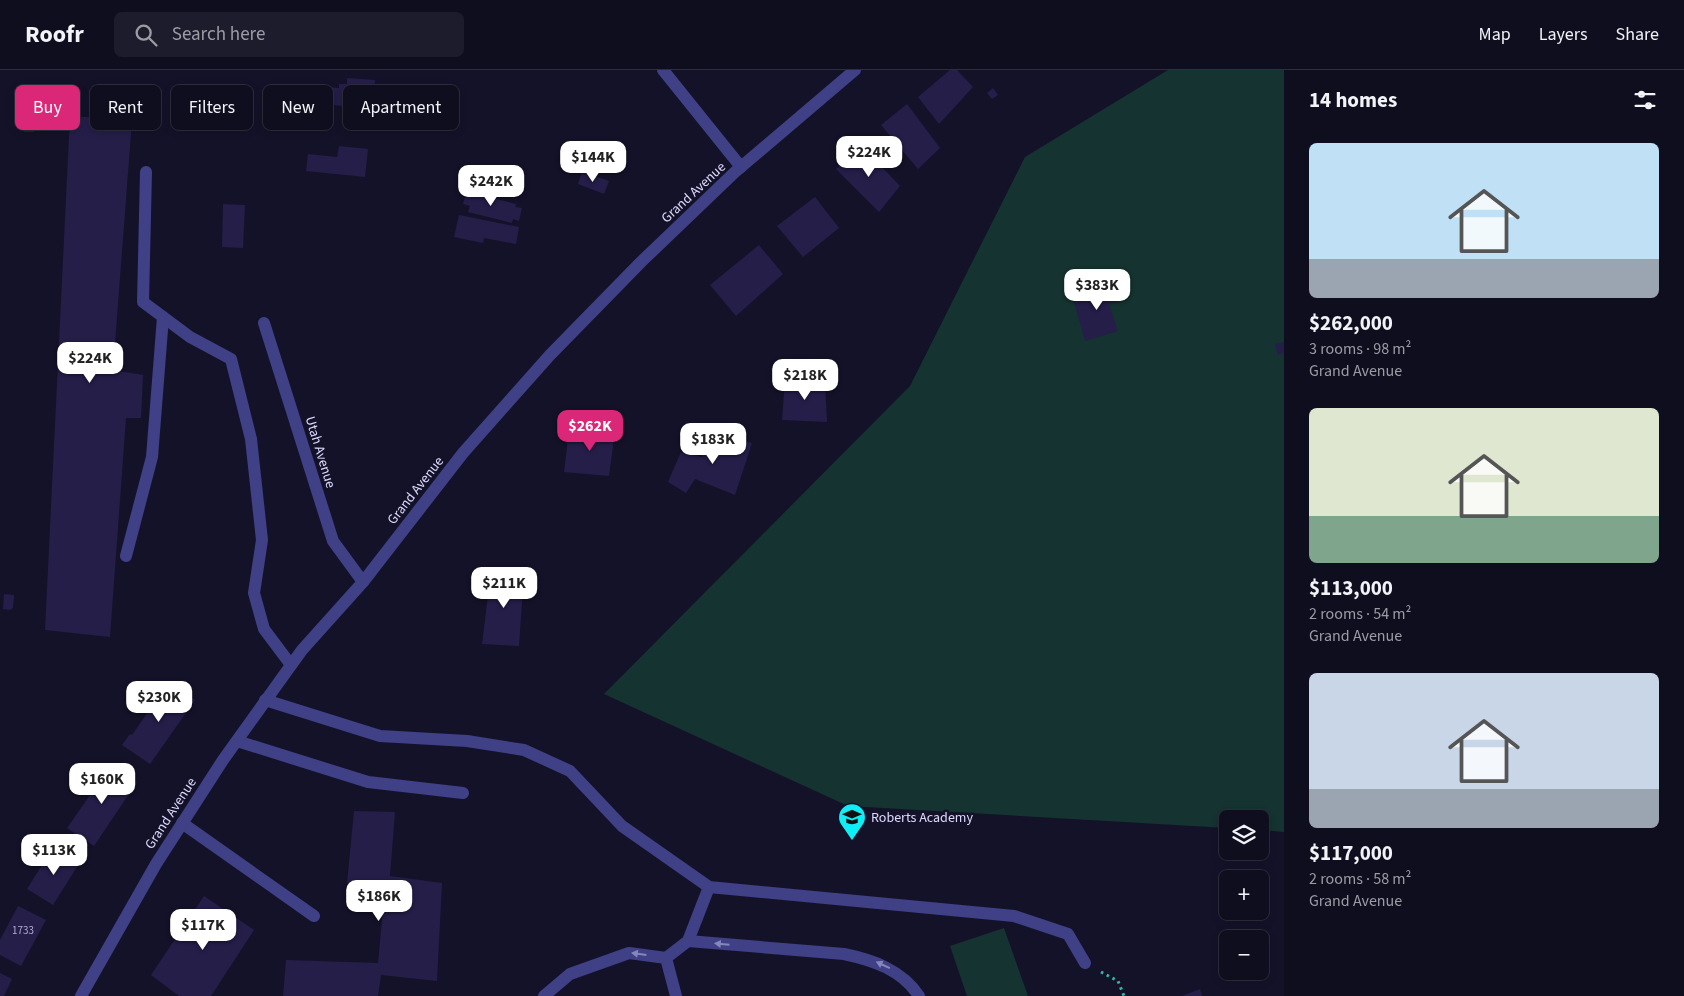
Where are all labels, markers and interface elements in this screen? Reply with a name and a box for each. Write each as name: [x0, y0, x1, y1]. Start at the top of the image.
search box: [114, 12, 464, 57]
text: Roofr: [25, 17, 84, 52]
icon: search: [132, 21, 160, 49]
text: Search here: [172, 21, 265, 48]
text: Map: [1479, 22, 1511, 47]
text: Layers: [1539, 22, 1588, 47]
text: Share: [1616, 22, 1659, 47]
chip: Buy: [15, 85, 80, 130]
chip: Rent: [90, 85, 161, 130]
chip: Filters: [171, 85, 253, 130]
chip: New: [263, 85, 333, 130]
chip: Apartment: [343, 85, 459, 130]
text: 14 homes: [1309, 85, 1397, 115]
icon: filters: [1631, 86, 1659, 114]
pin: $224K: [834, 136, 904, 178]
pin: $144K: [558, 140, 628, 183]
text: $224K: [847, 141, 891, 163]
text: $144K: [571, 146, 615, 168]
street label: Grand Avenue: [657, 158, 730, 228]
pin: $242K: [456, 164, 526, 207]
text: $242K: [469, 170, 513, 192]
icon: home: [1439, 176, 1529, 266]
pin: $383K: [1062, 268, 1132, 311]
text: $383K: [1075, 274, 1119, 296]
text: $262,000: [1309, 308, 1393, 338]
text: 3 rooms · 98 m²: [1309, 338, 1411, 360]
pin: $224K: [55, 342, 125, 384]
text: $224K: [68, 347, 112, 369]
pin: $218K: [770, 358, 840, 401]
text: Grand Avenue: [1309, 360, 1402, 382]
text: $218K: [783, 364, 827, 386]
pin: $262K: [555, 410, 625, 452]
street label: Utah Avenue: [300, 414, 340, 491]
text: $262K: [568, 415, 612, 437]
pin: $183K: [678, 422, 748, 465]
text: $183K: [691, 428, 735, 450]
icon: home: [1439, 441, 1529, 531]
street label: Grand Avenue: [383, 452, 449, 529]
pin: $211K: [469, 566, 539, 609]
text: $211K: [482, 572, 526, 594]
text: $113,000: [1309, 573, 1393, 603]
text: 2 rooms · 54 m²: [1309, 603, 1411, 625]
text: Grand Avenue: [1309, 625, 1402, 647]
pin: $230K: [124, 680, 194, 723]
text: $230K: [137, 686, 181, 708]
icon: home: [1439, 706, 1529, 796]
pin: $160K: [67, 762, 137, 805]
text: $160K: [80, 768, 124, 790]
street label: Grand Avenue: [140, 774, 201, 853]
school or university icon: Roberts Academy: [837, 802, 867, 841]
place label: Roberts Academy: [871, 808, 973, 828]
map controls: [1219, 810, 1269, 980]
button: layers: [1219, 810, 1269, 860]
pin: $113K: [19, 834, 89, 876]
text: $117,000: [1309, 838, 1393, 868]
text: $113K: [32, 839, 76, 861]
text: 2 rooms · 58 m²: [1309, 868, 1411, 890]
button: +: [1219, 870, 1269, 920]
pin: $186K: [344, 880, 414, 922]
text: $186K: [357, 885, 401, 907]
text: Grand Avenue: [1309, 890, 1402, 912]
pin: $117K: [168, 908, 238, 951]
text: $117K: [181, 914, 225, 936]
house number: 1733: [12, 923, 34, 938]
button: −: [1219, 930, 1269, 980]
one-way arrow: [714, 940, 730, 948]
one-way arrow: [631, 950, 647, 958]
one-way arrow: [875, 961, 890, 970]

